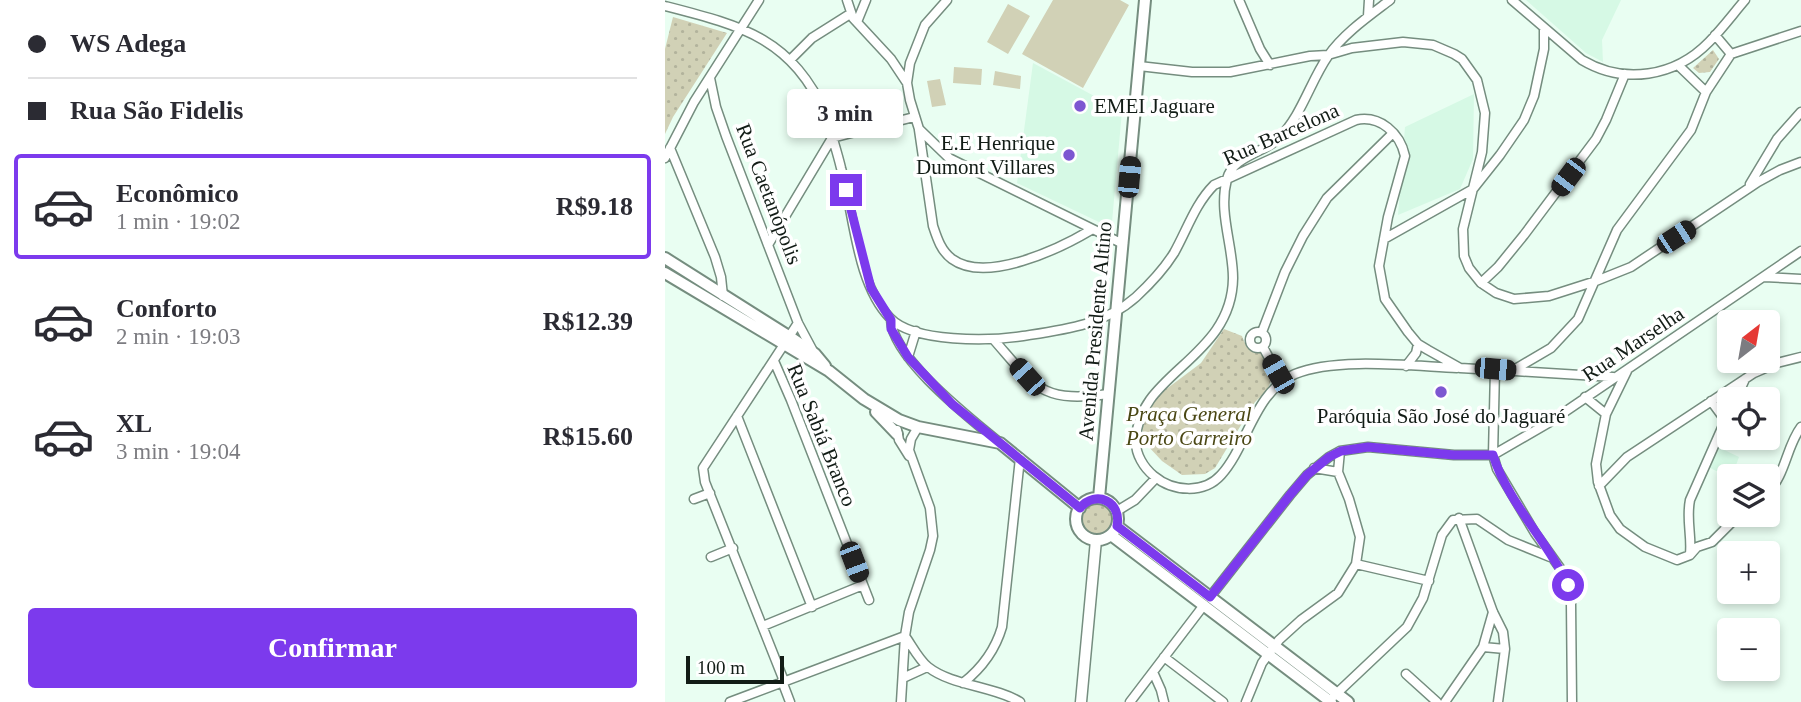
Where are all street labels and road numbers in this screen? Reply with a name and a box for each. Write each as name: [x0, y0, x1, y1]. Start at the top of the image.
street label: Rua Barcelona: [1219, 98, 1343, 170]
street label: Rua Caetanópolis: [731, 120, 807, 268]
street label: Avenida Presidente Altino: [1073, 220, 1117, 442]
street label: Rua Marselha: [1578, 301, 1689, 387]
street label: Rua Sabiá Branco: [782, 360, 862, 510]

